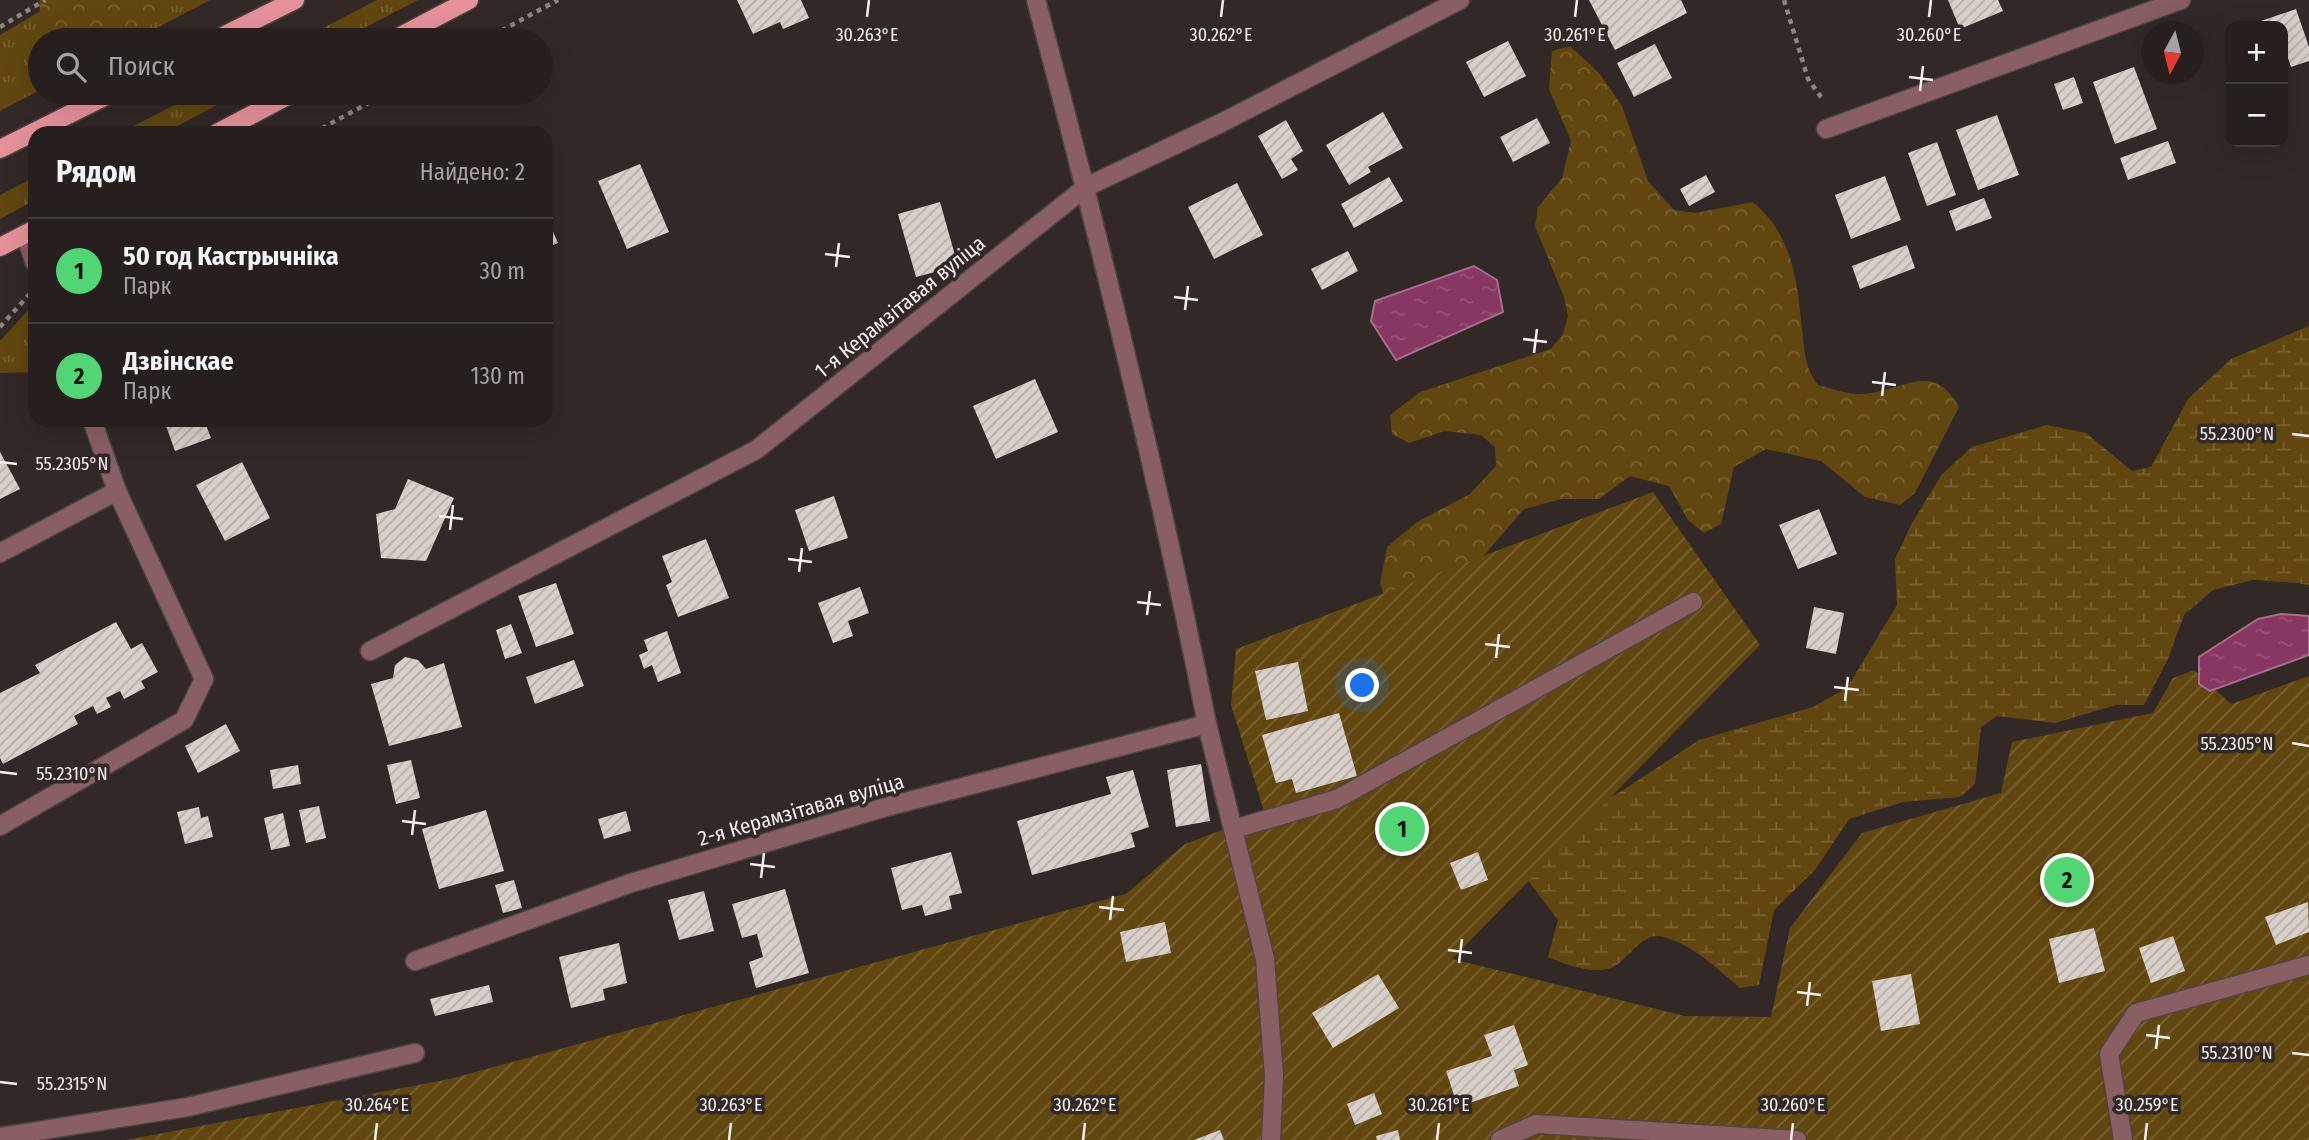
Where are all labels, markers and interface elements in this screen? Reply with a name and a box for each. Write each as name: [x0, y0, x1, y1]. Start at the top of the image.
north arrow: [2141, 21, 2204, 84]
map controls: [2225, 21, 2288, 147]
button: +: [2225, 21, 2288, 84]
text: 30.263°E: [835, 24, 899, 46]
text: 30.262°E: [1190, 24, 1252, 46]
text: 30.261°E: [1544, 24, 1606, 46]
text: 30.260°E: [1897, 24, 1961, 46]
search box: [28, 28, 553, 105]
icon: search: [52, 48, 90, 86]
text: Поиск: [108, 51, 175, 82]
button: −: [2225, 84, 2288, 147]
text: Рядом: [56, 154, 136, 190]
text: Найдено: 2: [420, 158, 525, 186]
street label: 1-я Керамзітавая вуліца: [809, 230, 991, 384]
text: 50 год Кастрычніка: [123, 241, 339, 272]
text: 1: [74, 257, 84, 285]
text: 30 m: [480, 257, 525, 285]
text: Парк: [123, 272, 171, 300]
text: Дзвінскае: [123, 346, 234, 377]
text: 2: [74, 362, 84, 390]
text: 130 m: [471, 362, 525, 390]
text: Парк: [123, 377, 171, 405]
text: 55.2300°N: [2200, 423, 2274, 445]
text: 55.2305°N: [35, 453, 109, 475]
your location: [1345, 668, 1379, 702]
text: 55.2305°N: [2200, 733, 2274, 755]
text: 55.2310°N: [36, 763, 108, 785]
street label: 2-я Керамзітавая вуліца: [695, 768, 907, 852]
pin: 1: [1379, 803, 1425, 855]
pin: 2: [2044, 854, 2090, 906]
text: 55.2310°N: [2201, 1042, 2273, 1064]
text: 55.2315°N: [37, 1073, 107, 1095]
text: 30.264°E: [345, 1094, 409, 1116]
text: 30.263°E: [699, 1094, 763, 1116]
text: 30.262°E: [1054, 1094, 1116, 1116]
text: 30.261°E: [1408, 1094, 1470, 1116]
text: 30.260°E: [1761, 1094, 1825, 1116]
text: 30.259°E: [2116, 1094, 2178, 1116]

